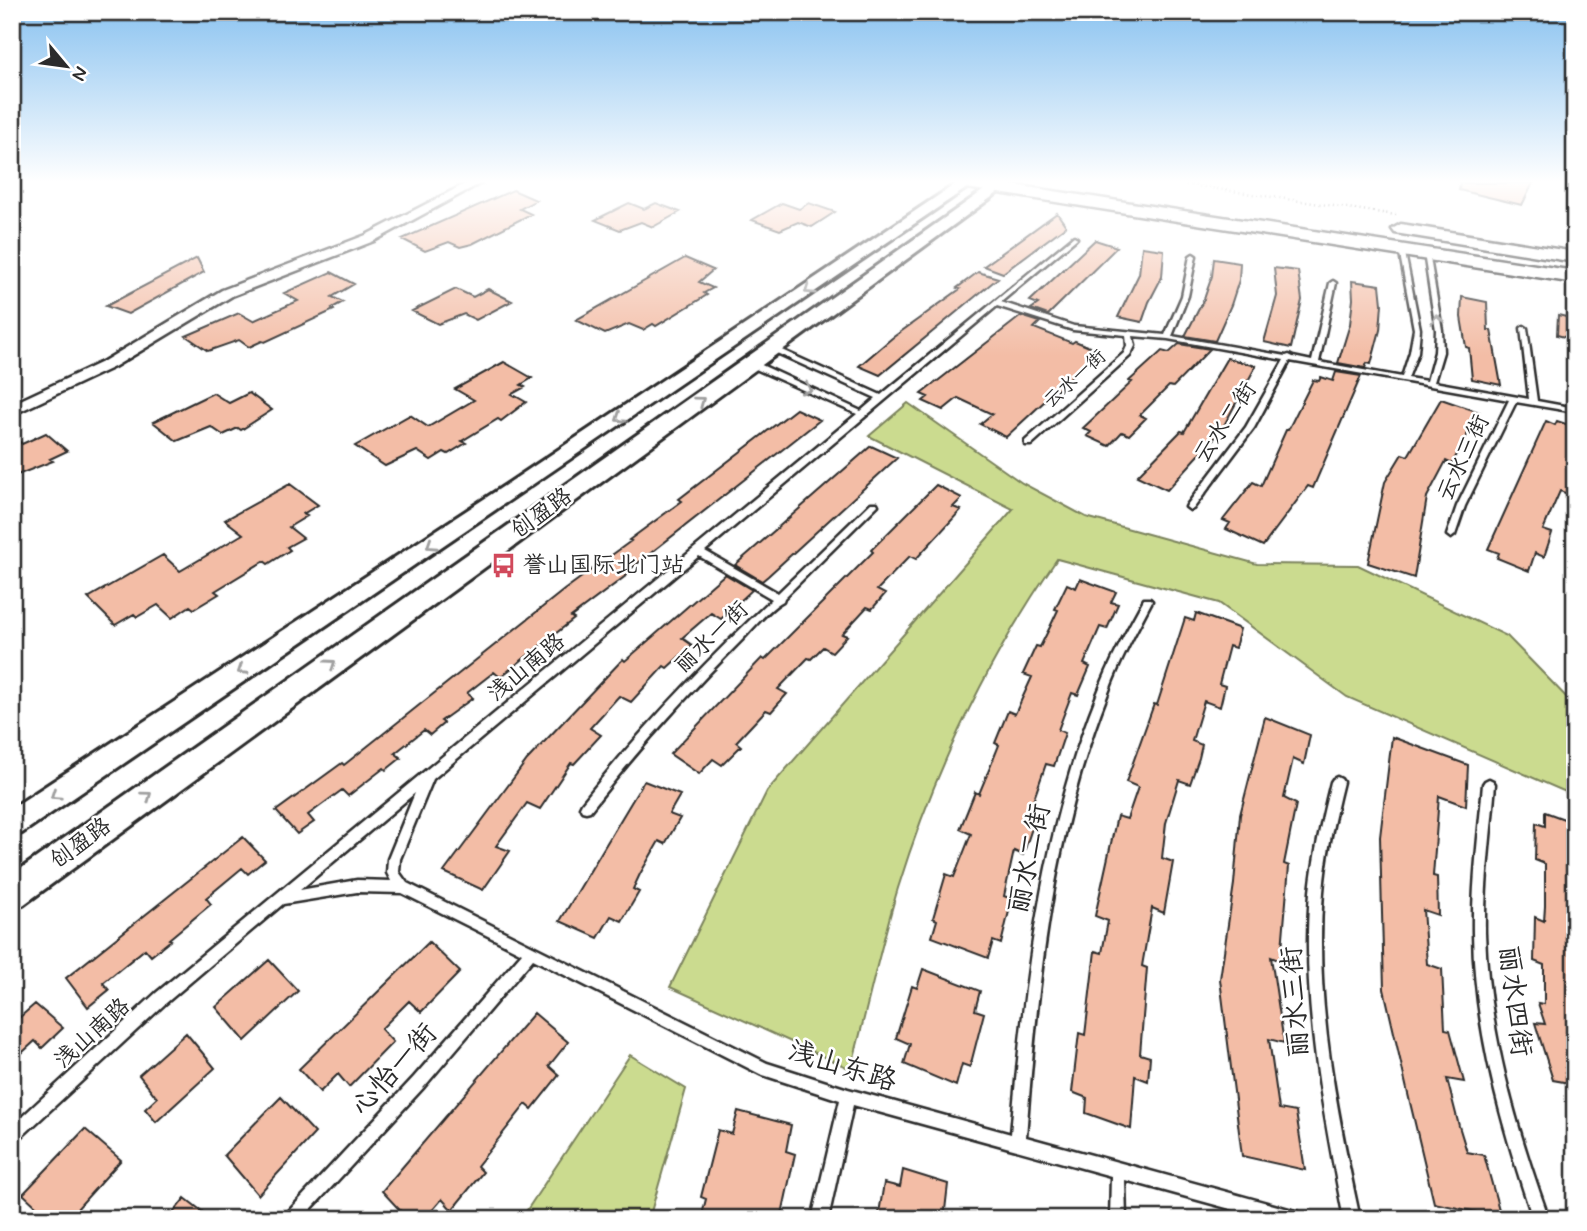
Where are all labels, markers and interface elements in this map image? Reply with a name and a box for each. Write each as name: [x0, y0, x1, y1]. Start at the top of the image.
north arrow: [32, 32, 102, 102]
text: N: [66, 62, 94, 85]
one-way arrow: [804, 282, 817, 295]
one-way arrow: [1430, 313, 1445, 325]
street label: 云水一街: [1038, 344, 1112, 414]
street label: 云水二街: [1188, 376, 1264, 470]
one-way arrow: [800, 381, 812, 395]
one-way arrow: [692, 397, 705, 409]
one-way arrow: [615, 410, 628, 423]
street label: 云水三街: [1431, 410, 1497, 506]
street label: 创盈路: [505, 482, 579, 546]
one-way arrow: [426, 536, 439, 549]
place label: 誉山国际北门站: [523, 551, 684, 581]
bus stop icon: 誉山国际北门站: [489, 552, 517, 580]
street label: 丽水一街: [668, 595, 756, 681]
street label: 浅山南路: [482, 627, 572, 709]
one-way arrow: [323, 660, 336, 672]
one-way arrow: [236, 662, 249, 675]
one-way arrow: [50, 787, 63, 799]
one-way arrow: [139, 792, 151, 804]
street label: 丽水二街: [1000, 800, 1060, 918]
street label: 创盈路: [44, 812, 118, 876]
street label: 丽水四街: [1489, 943, 1539, 1059]
street label: 丽水三街: [1274, 945, 1318, 1059]
street label: 浅山南路: [49, 992, 137, 1076]
street label: 心怡一街: [344, 1016, 446, 1124]
street label: 浅山东路: [783, 1033, 901, 1101]

